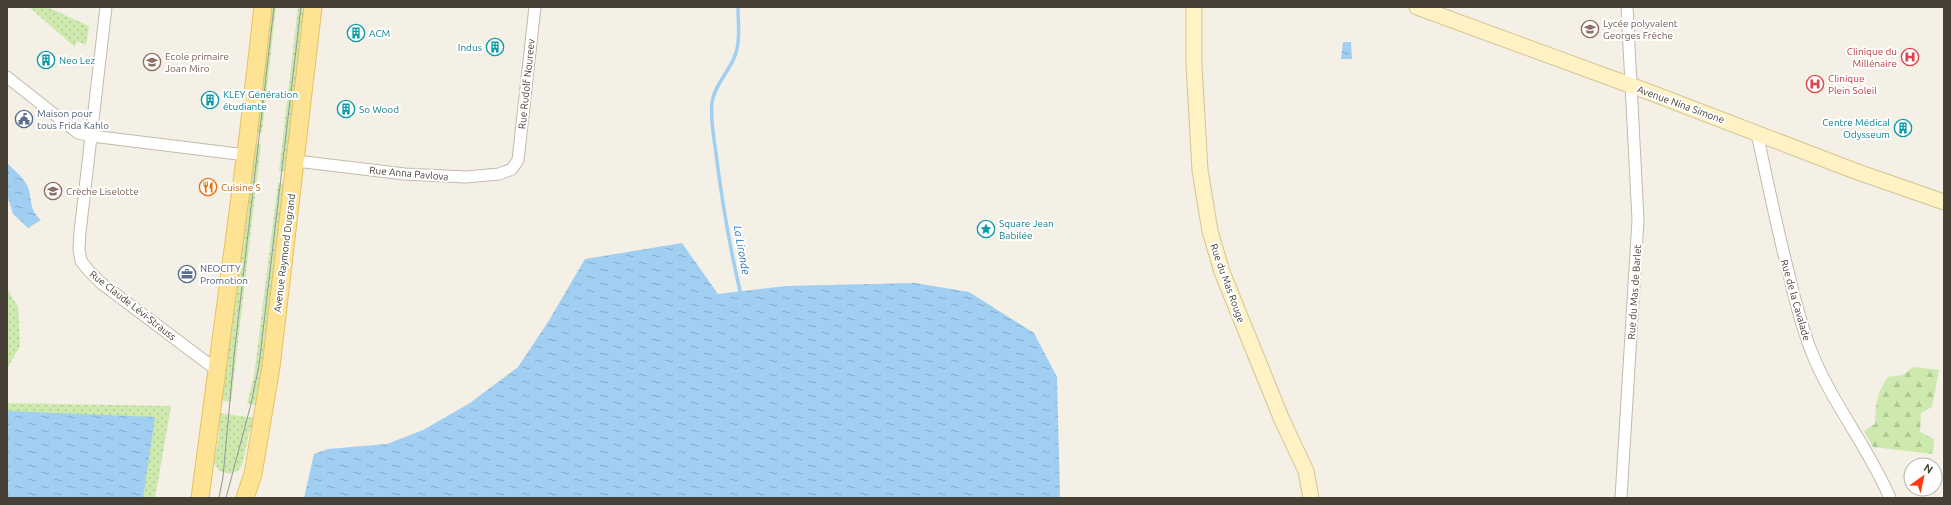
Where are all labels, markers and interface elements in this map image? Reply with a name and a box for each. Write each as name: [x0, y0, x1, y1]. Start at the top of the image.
place label: Lycée polyvalent Georges Frêche: [1603, 18, 1678, 41]
school or university icon: Lycée polyvalent Georges Frêche: [1580, 19, 1600, 39]
building icon: ACM: [346, 23, 366, 43]
place label: ACM: [369, 28, 390, 39]
building icon: Indus: [485, 37, 505, 57]
street label: Rue Rudolf Noureev: [516, 38, 537, 130]
place label: Indus: [458, 42, 482, 53]
place label: Clinique du Millénaire: [1847, 46, 1897, 69]
hospital icon: Clinique du Millénaire: [1900, 47, 1920, 67]
building icon: Neo Lez: [36, 50, 56, 70]
place label: Ecole primaire Joan Miro: [165, 51, 229, 74]
school or university icon: Ecole primaire Joan Miro: [142, 52, 162, 72]
place label: Neo Lez: [59, 55, 95, 66]
place label: Clinique Plein Soleil: [1828, 73, 1877, 96]
hospital icon: Clinique Plein Soleil: [1805, 74, 1825, 94]
street label: Avenue Nina Simone: [1636, 84, 1726, 125]
place label: KLEY Génération étudiante: [223, 89, 298, 112]
building icon: KLEY Génération étudiante: [200, 90, 220, 110]
building icon: So Wood: [336, 99, 356, 119]
place label: So Wood: [359, 104, 399, 115]
place label: Maison pour tous Frida Kahlo: [37, 108, 109, 131]
public building icon: Maison pour tous Frida Kahlo: [14, 109, 34, 129]
place label: Centre Médical Odysseum: [1822, 117, 1890, 140]
building icon: Centre Médical Odysseum: [1893, 118, 1913, 138]
street label: Rue Anna Pavlova: [369, 165, 449, 182]
restaurant icon: Cuisine S: [198, 177, 218, 197]
school or university icon: Crèche Liselotte: [43, 181, 63, 201]
place label: Cuisine S: [221, 182, 261, 193]
place label: Crèche Liselotte: [66, 186, 139, 197]
street label: Avenue Raymond Dugrand: [272, 193, 297, 313]
place label: Square Jean Babilée: [999, 218, 1054, 241]
place icon: Square Jean Babilée: [976, 219, 996, 239]
water label: La Lironde: [732, 225, 752, 276]
street label: Rue du Mas Rouge: [1208, 242, 1247, 324]
street label: Rue du Mas de Barlet: [1626, 244, 1643, 340]
street label: Rue de la Cavalade: [1779, 258, 1812, 342]
place label: NEOCITY Promotion: [200, 263, 248, 286]
office icon: NEOCITY Promotion: [177, 264, 197, 284]
street label: Rue Claude Lévi-Strauss: [87, 268, 178, 342]
north arrow: [1903, 457, 1943, 497]
text: N: [1922, 461, 1935, 476]

